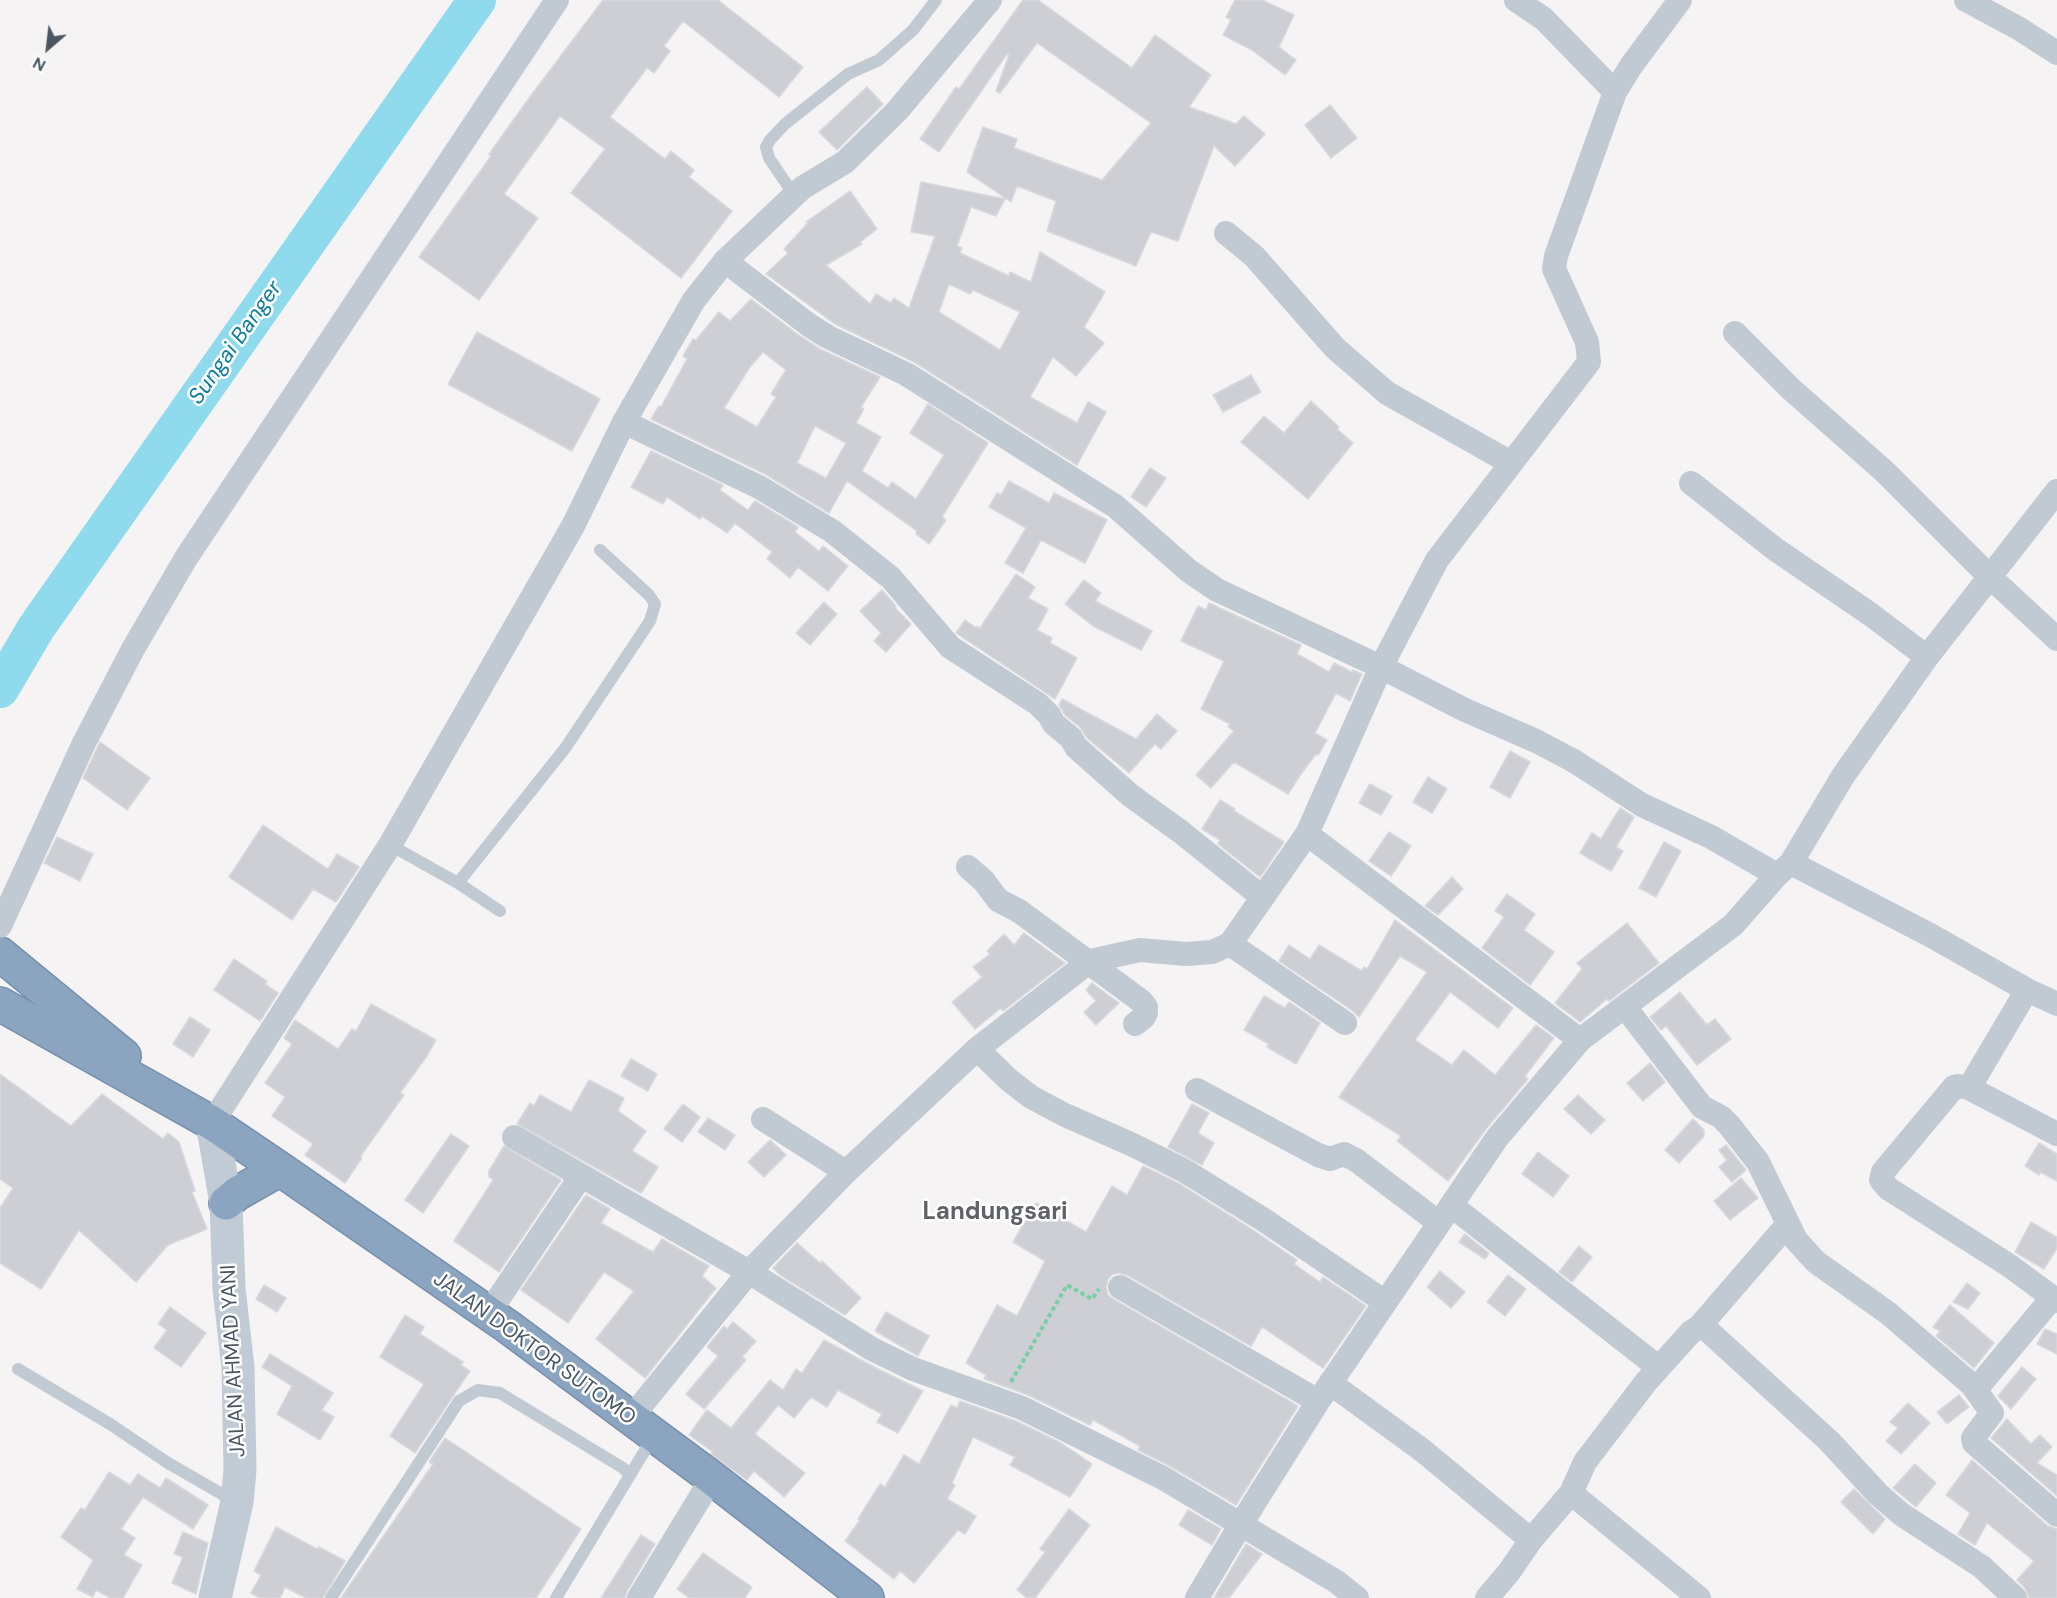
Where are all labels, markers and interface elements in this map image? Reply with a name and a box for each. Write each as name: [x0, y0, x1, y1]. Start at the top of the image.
north arrow: [18, 18, 78, 78]
text: N: [29, 52, 49, 76]
water label: Sungai Banger: [184, 276, 288, 410]
district label: Landungsari: [922, 1199, 1068, 1227]
street label: JALAN AHMAD YANI: [216, 1264, 252, 1458]
street label: JALAN DOKTOR SUTOMO: [428, 1267, 640, 1431]

